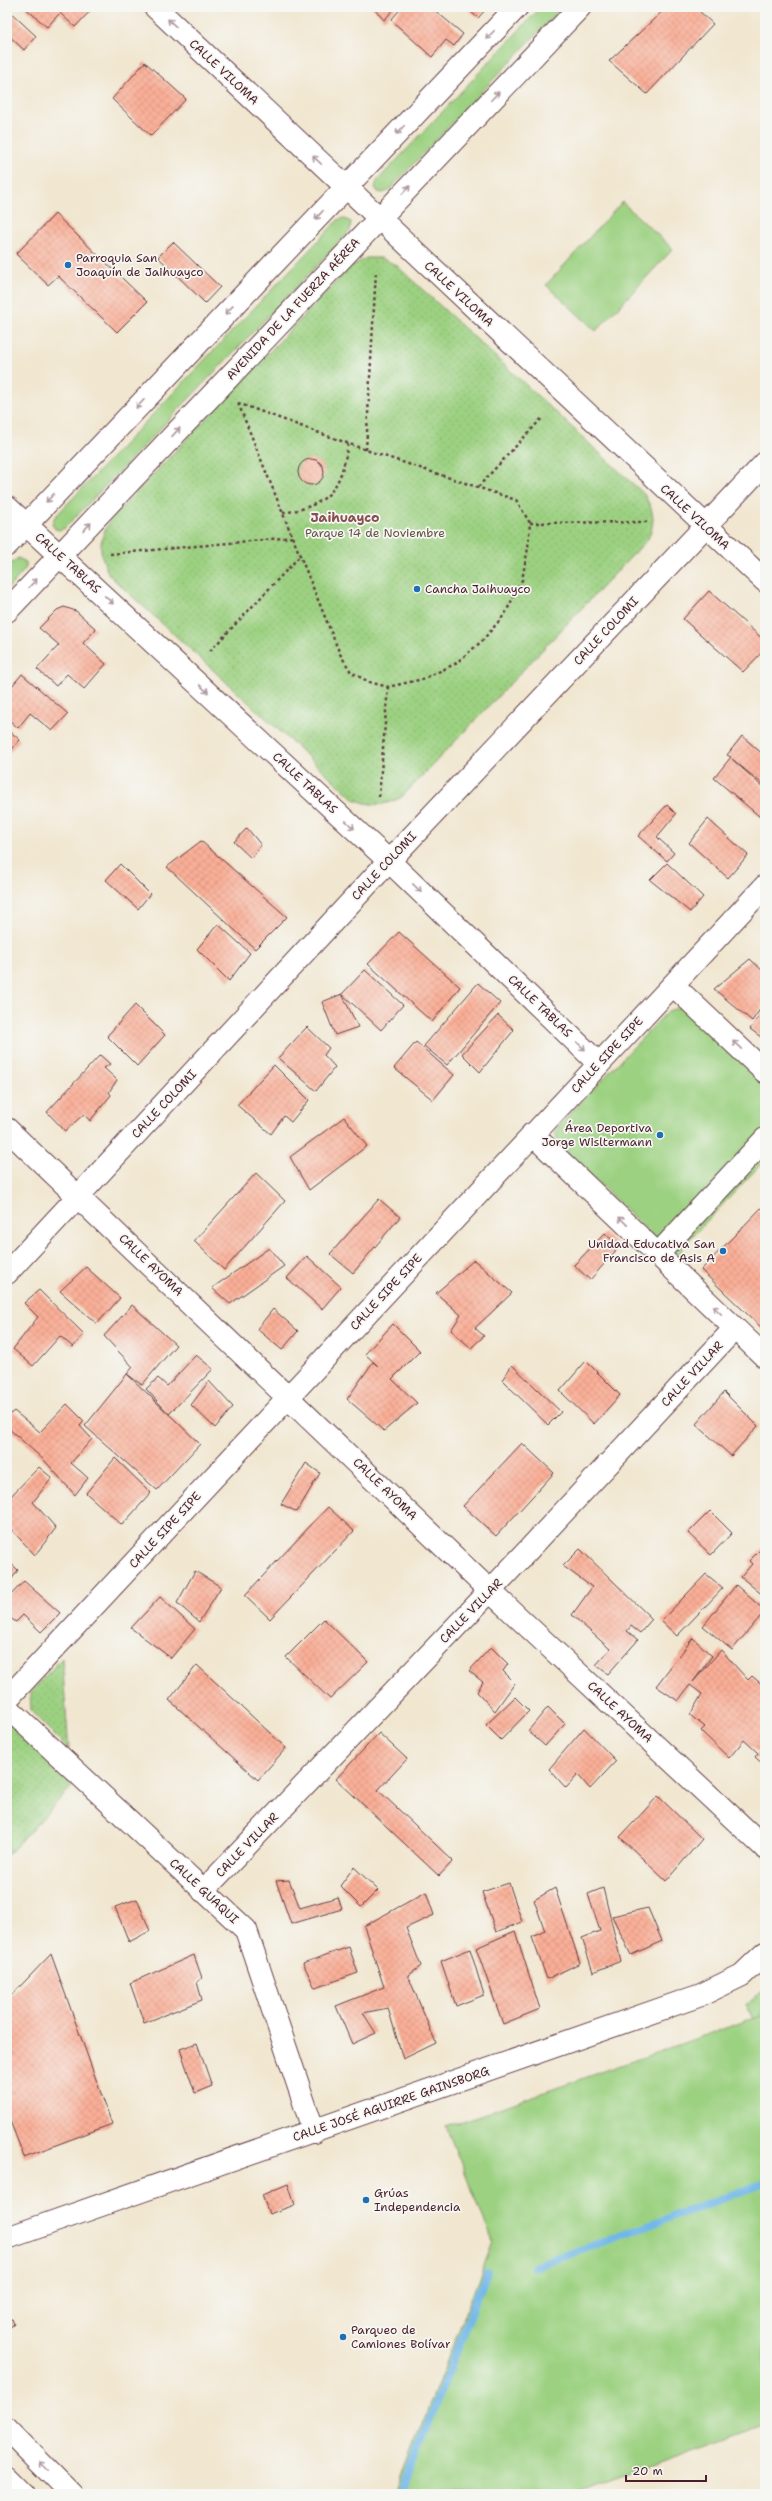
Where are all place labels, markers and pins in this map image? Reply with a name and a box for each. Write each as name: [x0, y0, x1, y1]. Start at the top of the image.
place label: Parroquia San Joaquín de Jaihuayco: [76, 250, 204, 280]
marker: Parroquia San Joaquín de Jaihuayco: [63, 260, 73, 270]
place label: Cancha Jaihuayco: [425, 581, 531, 597]
marker: Cancha Jaihuayco: [412, 584, 422, 594]
place label: Área Deportiva Jorge Wisltermann: [541, 1120, 653, 1150]
marker: Área Deportiva Jorge Wisltermann: [655, 1130, 665, 1140]
place label: Unidad Educativa San Francisco de Asis A: [588, 1236, 715, 1266]
marker: Unidad Educativa San Francisco de Asis A: [718, 1246, 728, 1256]
place label: Grúas Independencia: [374, 2185, 461, 2215]
marker: Grúas Independencia: [361, 2195, 371, 2205]
place label: Parqueo de Camiones Bolívar: [351, 2322, 451, 2352]
marker: Parqueo de Camiones Bolívar: [338, 2332, 348, 2342]

